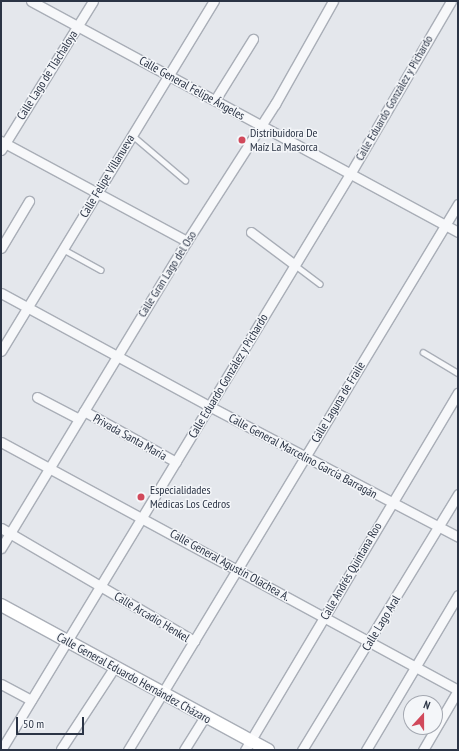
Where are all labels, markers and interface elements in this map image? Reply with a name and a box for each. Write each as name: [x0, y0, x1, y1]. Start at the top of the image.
street label: Calle Lago de Tlachaloya: [14, 28, 80, 122]
street label: Calle Eduardo González y Pichardo: [352, 33, 436, 163]
street label: Calle General Felipe Ángeles: [137, 53, 247, 123]
place label: Distribuidora De Maíz La Masorca: [250, 126, 318, 154]
street label: Calle Felipe Villanueva: [76, 132, 138, 220]
marker: Distribuidora De Maíz La Masorca: [237, 135, 247, 145]
street label: Calle Gran Lago del Oso: [135, 228, 199, 320]
street label: Calle Eduardo González y Pichardo: [185, 311, 271, 441]
street label: Calle Laguna de Fraile: [308, 359, 368, 445]
street label: Privada Santa María: [91, 411, 169, 463]
street label: Calle General Marcelino García Barragán: [226, 411, 380, 501]
place label: Especialidades Medicas Los Cedros: [150, 483, 230, 511]
marker: Especialidades Medicas Los Cedros: [135, 491, 147, 503]
street label: Calle Andrés Quintana Roo: [317, 520, 385, 622]
street label: Calle General Agustín Olachea A.: [167, 526, 293, 604]
street label: Calle Arcadio Henkel: [112, 589, 192, 645]
street label: Calle Lago Aral: [359, 593, 403, 653]
street label: Calle General Eduardo Hernández Cházaro: [54, 629, 214, 727]
north arrow: [403, 695, 443, 735]
text: N: [422, 697, 432, 712]
scale bar: [18, 709, 86, 735]
text: 50 m: [23, 716, 44, 731]

